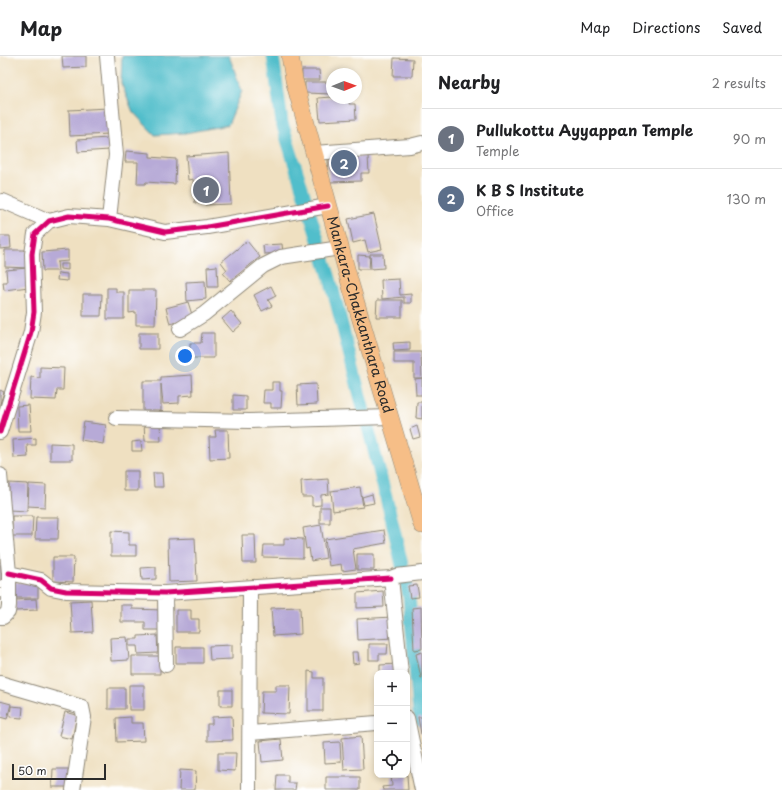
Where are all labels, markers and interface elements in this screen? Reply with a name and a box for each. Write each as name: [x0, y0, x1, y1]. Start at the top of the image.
text: Map: [20, 14, 62, 42]
text: Map: [580, 17, 610, 38]
text: Directions: [632, 17, 700, 38]
text: Saved: [722, 17, 762, 38]
north arrow: [326, 68, 362, 104]
text: Nearby: [438, 69, 500, 95]
text: 2 results: [712, 73, 766, 92]
text: Pullukottu Ayyappan Temple: [476, 118, 693, 141]
text: 1: [448, 129, 454, 148]
text: 90 m: [733, 129, 766, 148]
text: Temple: [476, 141, 519, 160]
pin: 2: [331, 148, 357, 178]
pin: 1: [193, 175, 219, 205]
text: K B S Institute: [476, 178, 584, 201]
text: 2: [446, 189, 456, 208]
text: 130 m: [727, 189, 766, 208]
text: Office: [476, 201, 514, 220]
street label: Mankara-Chakkanthara Road: [322, 214, 399, 415]
your location: [175, 346, 195, 366]
map controls: [374, 670, 410, 778]
button: +: [374, 670, 410, 706]
button: −: [374, 706, 410, 742]
button: locate: [374, 742, 410, 778]
scale bar: [12, 762, 106, 781]
text: 50 m: [18, 762, 47, 779]

